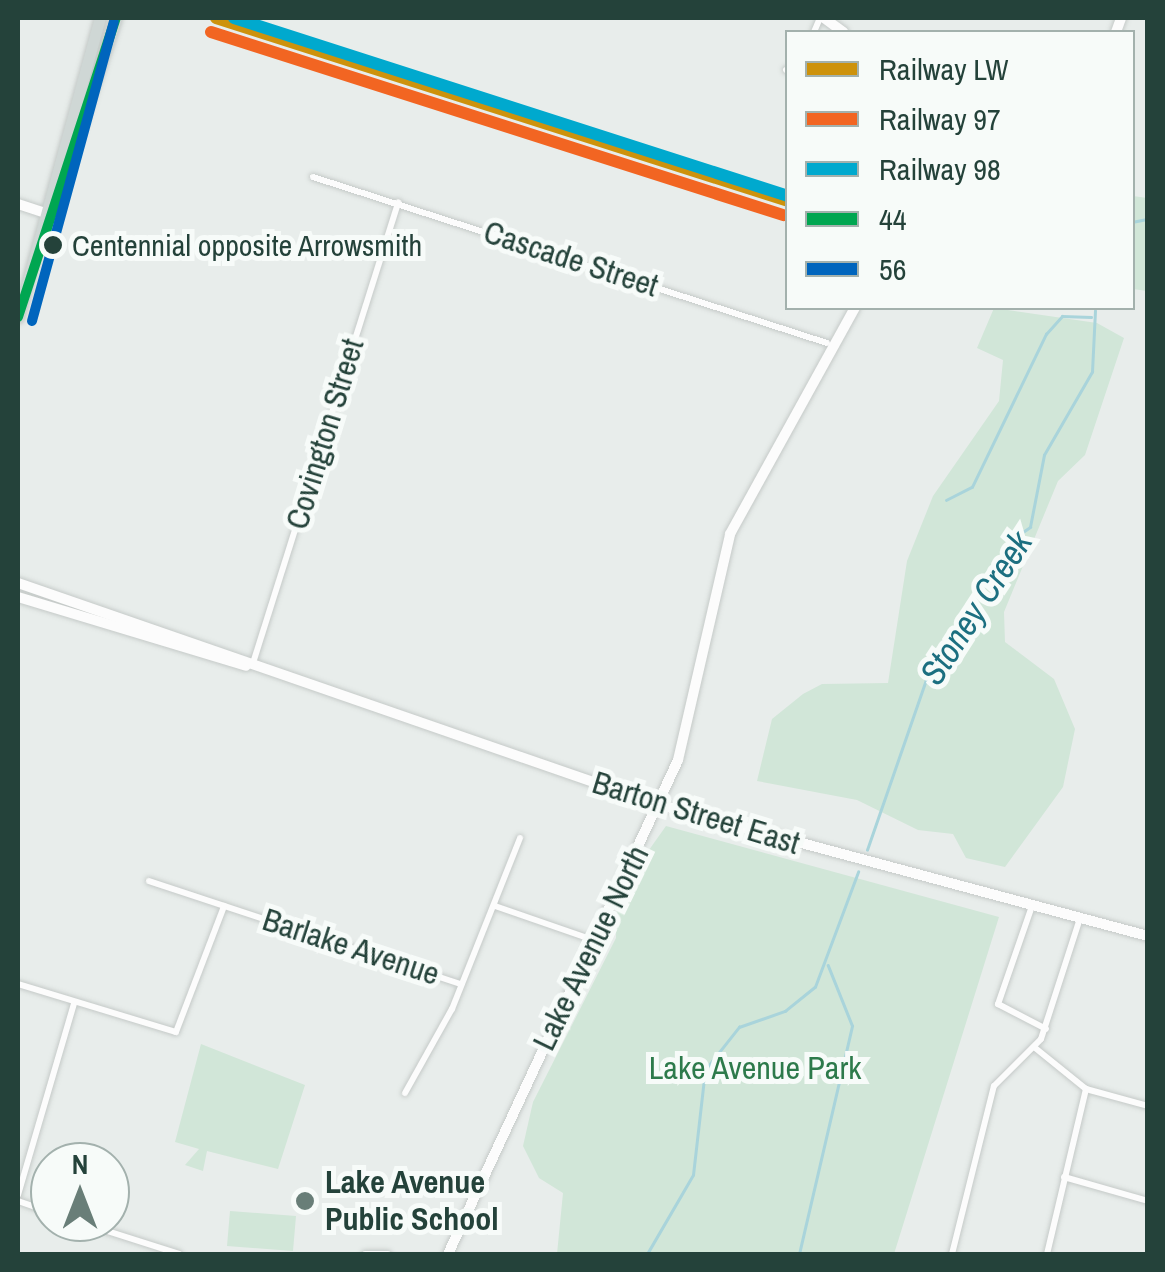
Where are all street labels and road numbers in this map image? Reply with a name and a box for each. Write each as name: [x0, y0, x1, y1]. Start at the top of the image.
street label: Cascade Street: [479, 213, 663, 305]
street label: Covington Street: [278, 334, 372, 534]
street label: Barton Street East: [588, 763, 804, 863]
street label: Lake Avenue North: [525, 839, 657, 1057]
street label: Barlake Avenue: [257, 900, 445, 994]

